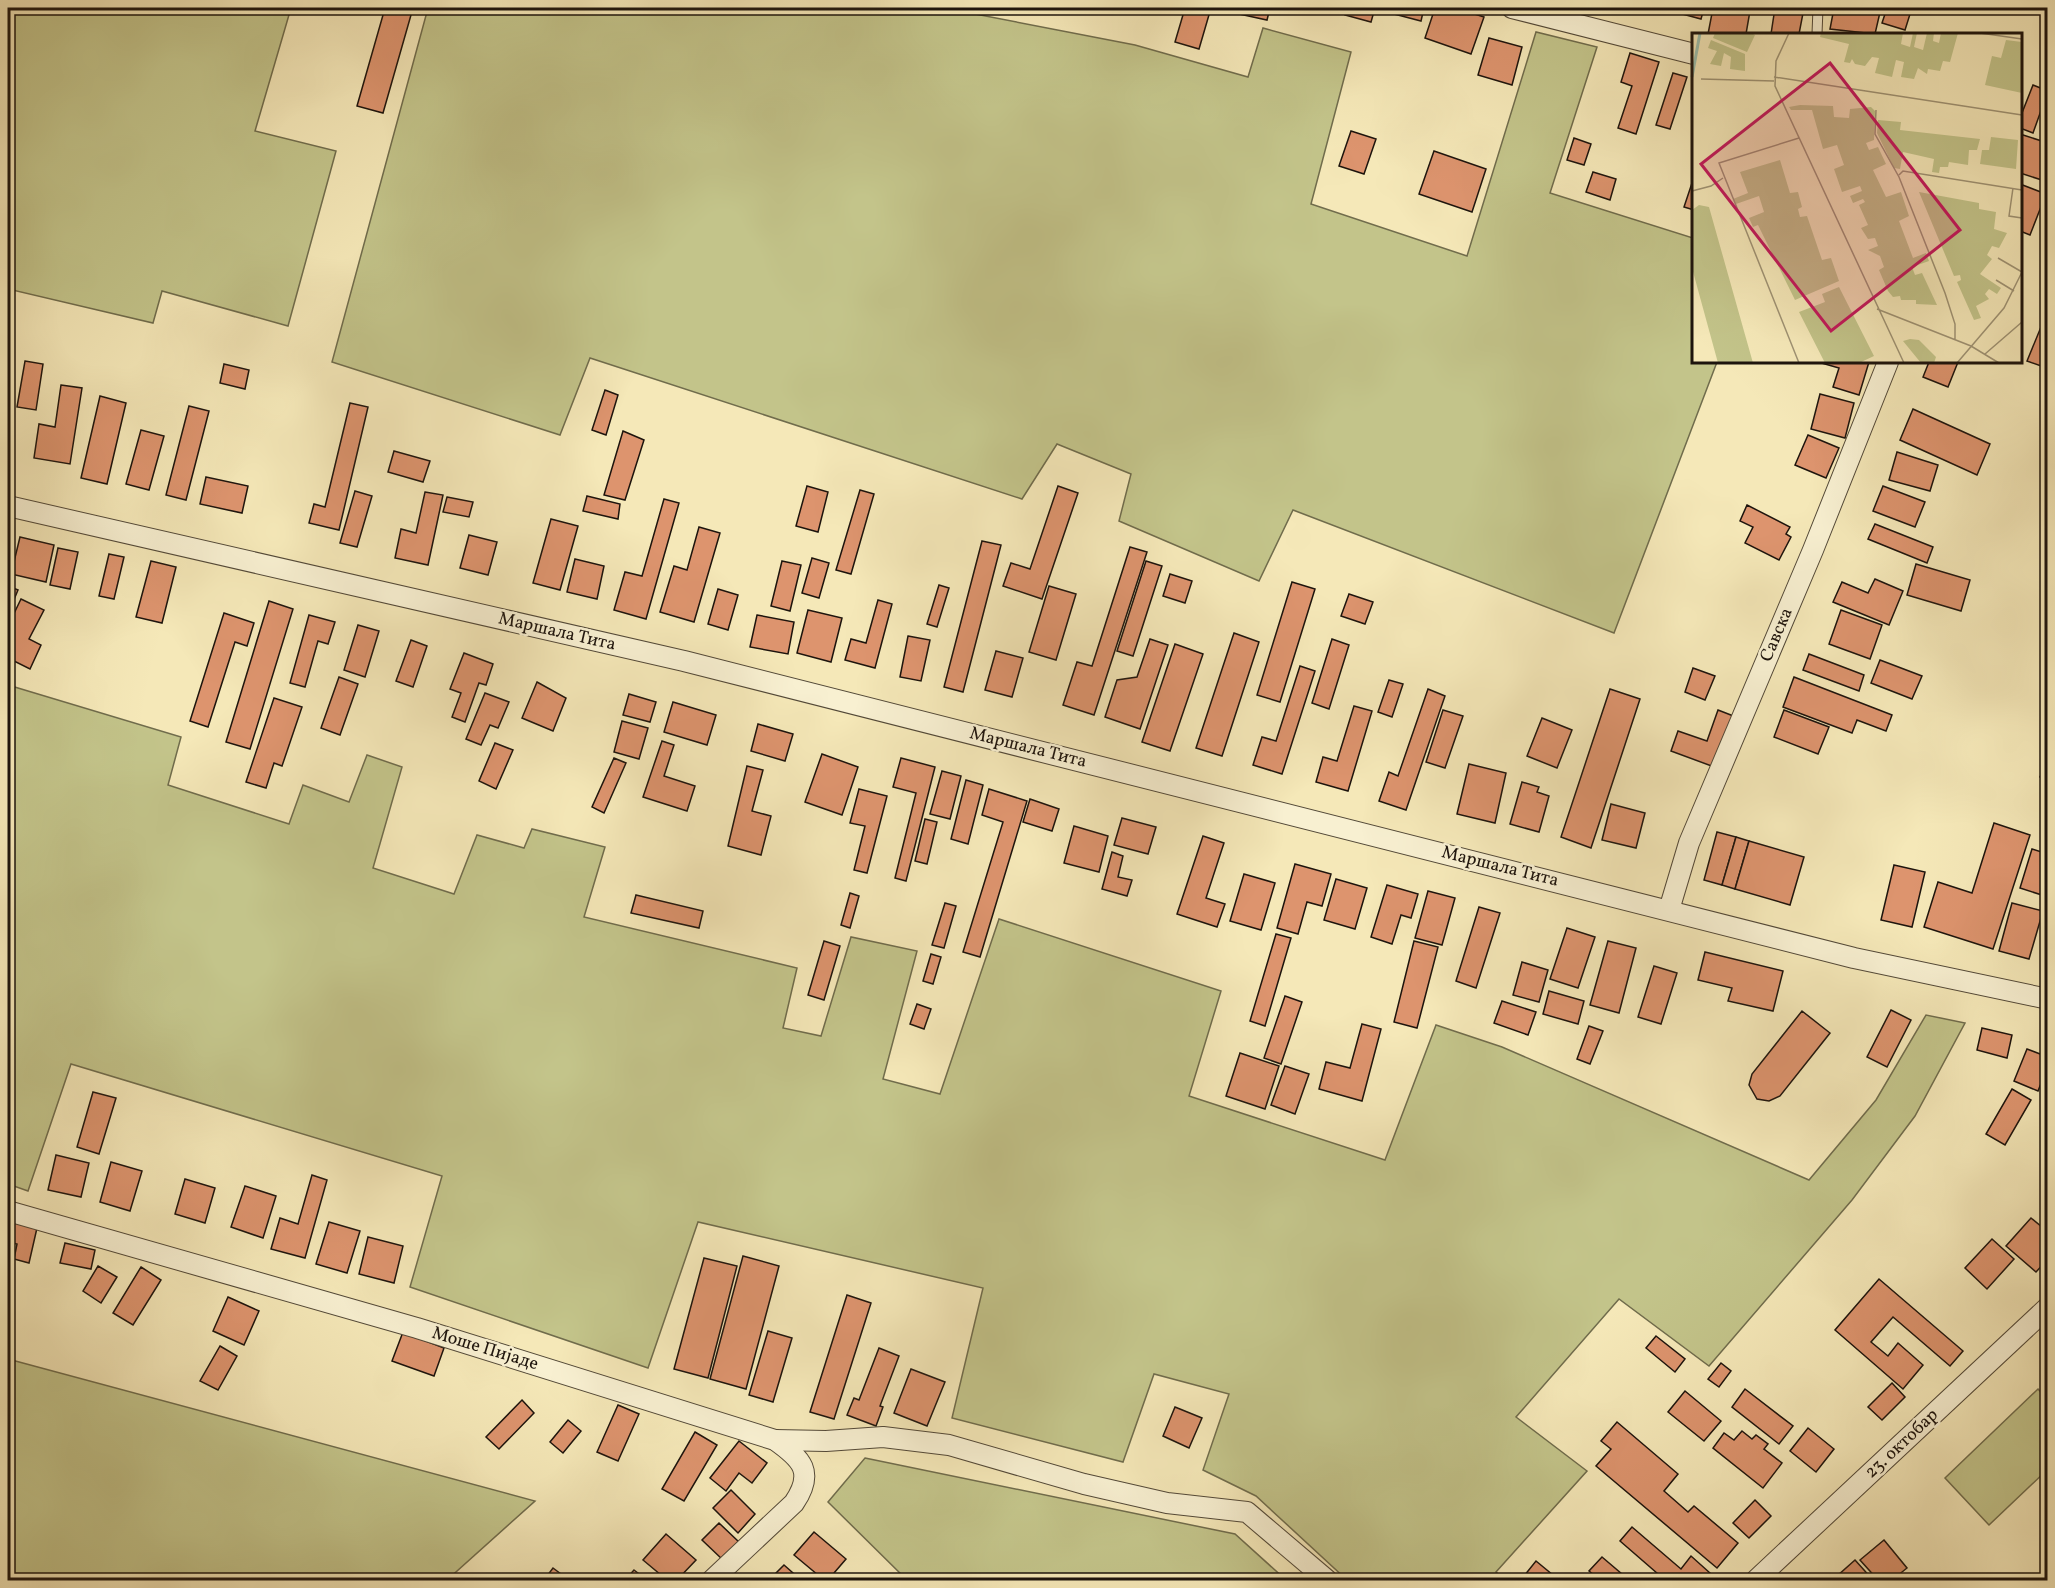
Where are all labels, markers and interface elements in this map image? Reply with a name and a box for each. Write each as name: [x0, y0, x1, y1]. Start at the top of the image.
inset map: [1692, 33, 2022, 363]
street label: Савска: [1754, 604, 1800, 666]
street label: Маршала Тита: [496, 606, 618, 658]
street label: Маршала Тита: [967, 721, 1089, 775]
street label: Маршала Тита: [1439, 840, 1561, 894]
street label: Моше Пијаде: [429, 1321, 541, 1377]
street label: 23. октобар: [1860, 1403, 1944, 1485]

